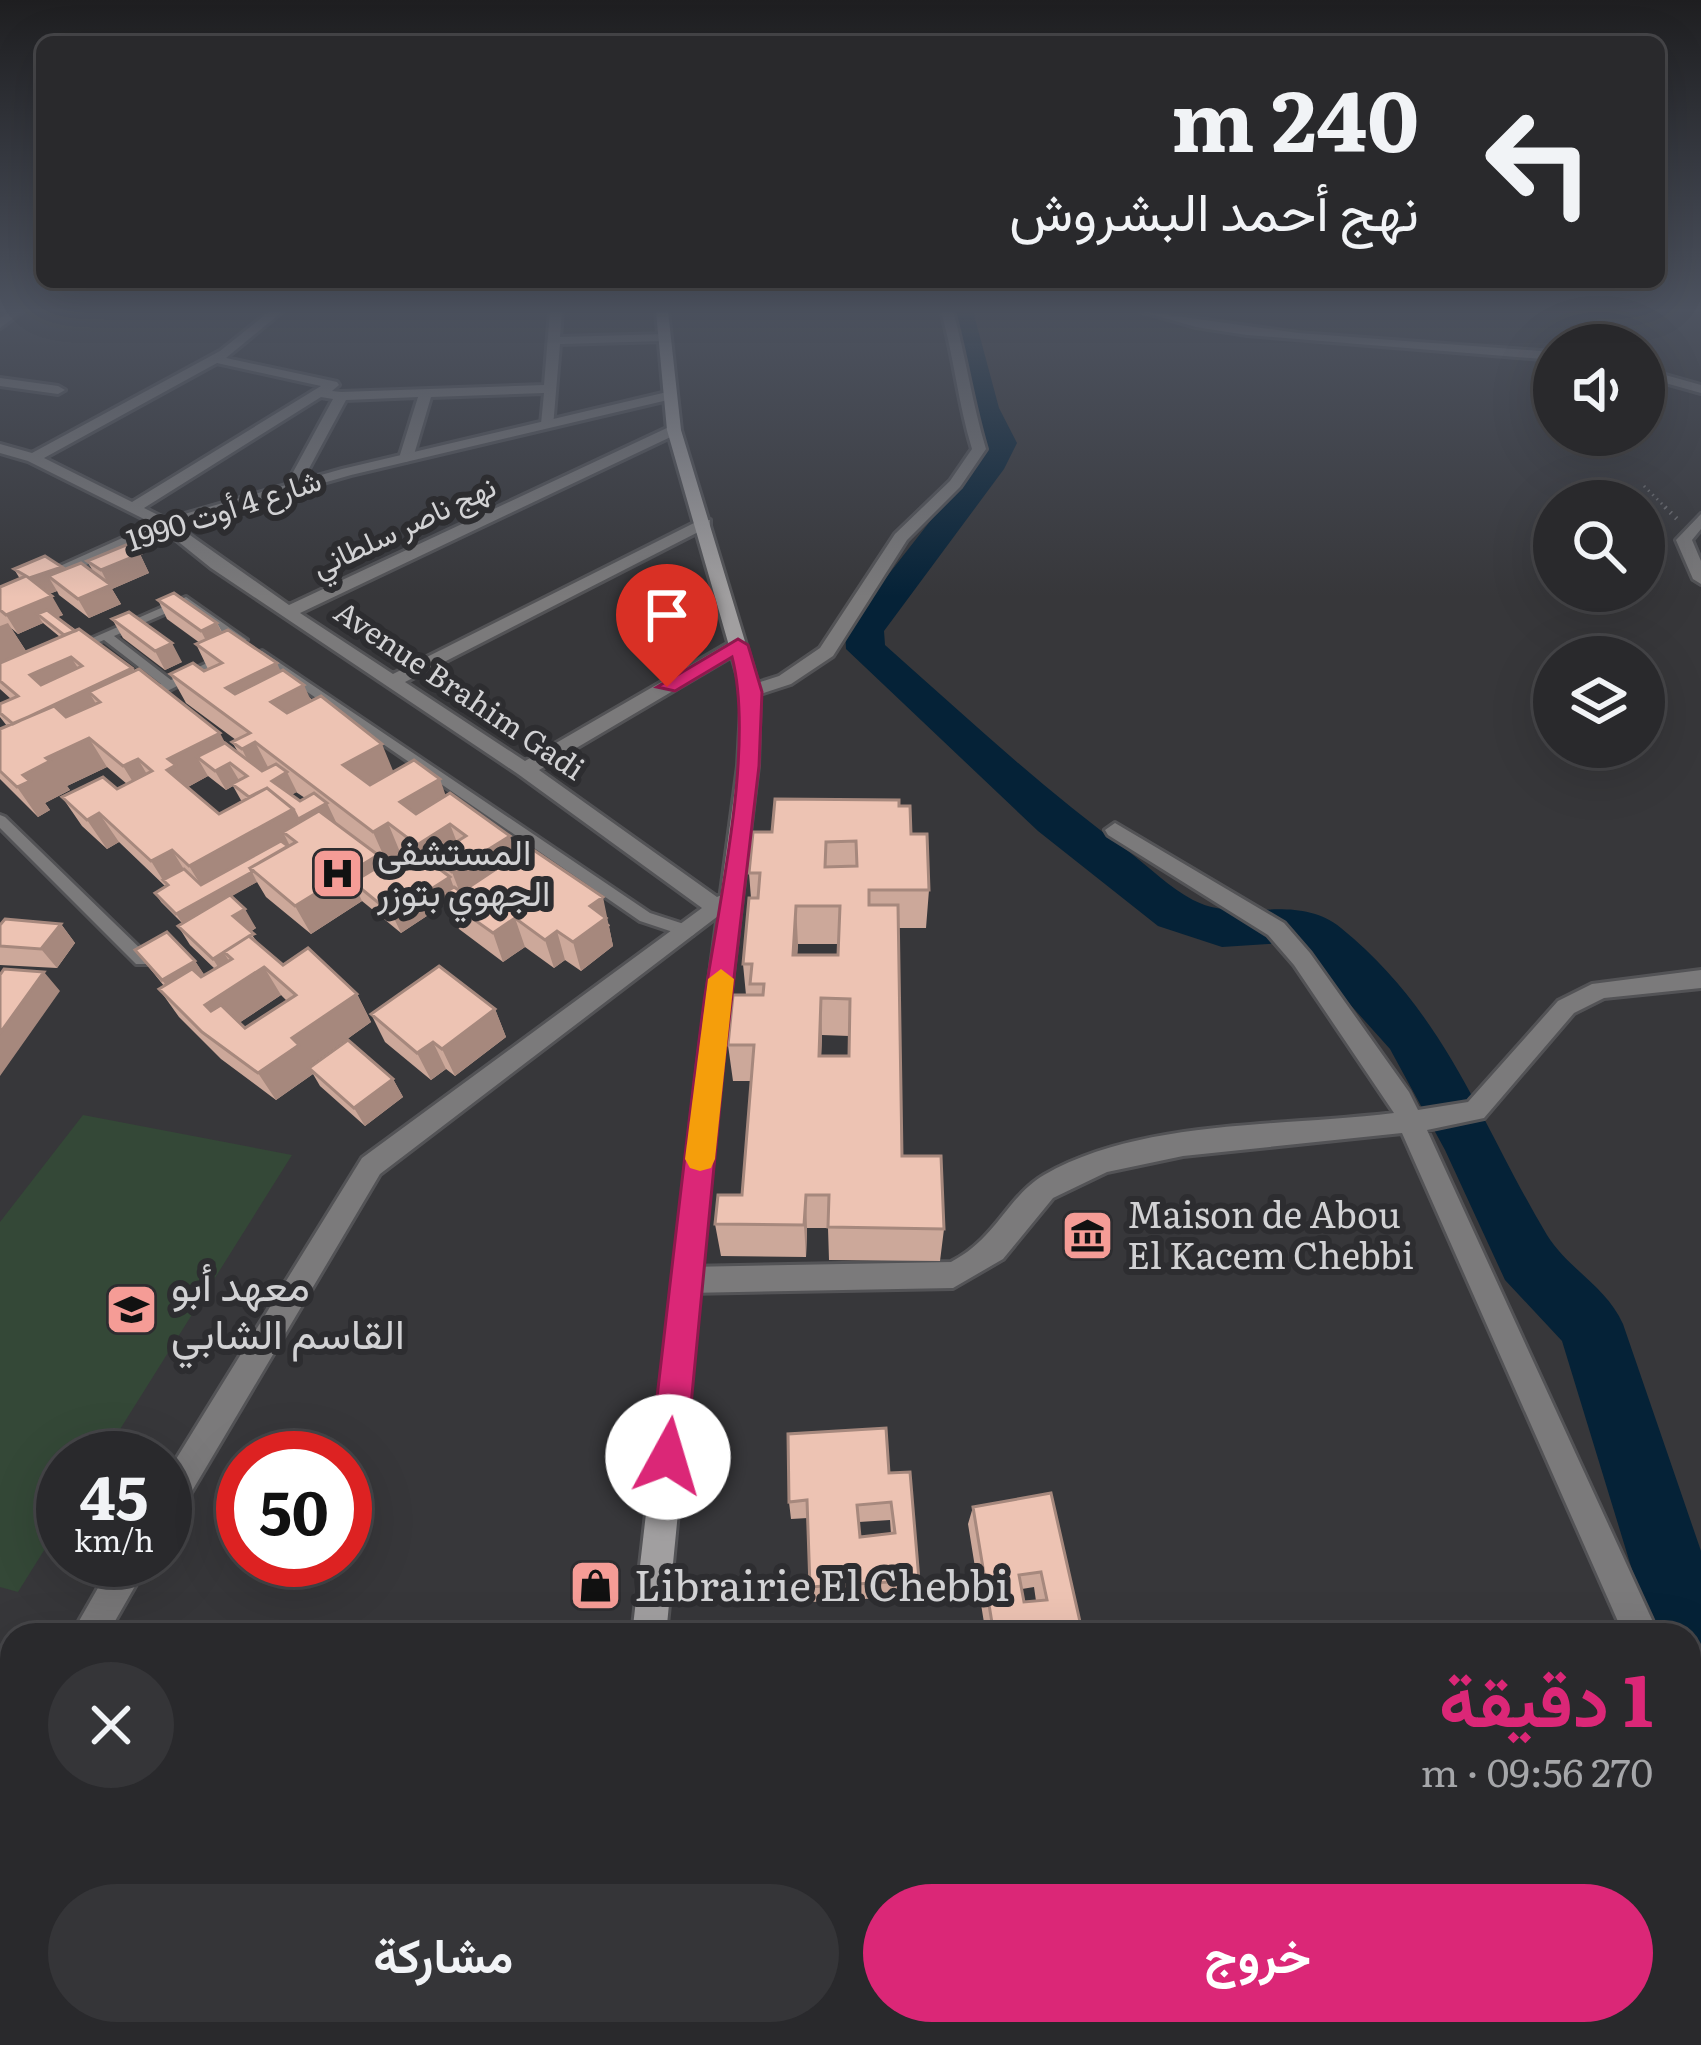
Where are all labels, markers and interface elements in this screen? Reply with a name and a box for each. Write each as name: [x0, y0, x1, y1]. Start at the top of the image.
text: 240 m: [1171, 53, 1419, 178]
icon: left: [1461, 84, 1617, 240]
text: نهج أحمد البشروش: [1009, 167, 1419, 248]
map controls: [1533, 324, 1665, 768]
button: sound: [1533, 324, 1665, 456]
street label: شارع 4 أوت 1990: [120, 456, 326, 561]
street label: نهج ناصر سلطاني: [303, 462, 504, 591]
button: search: [1533, 480, 1665, 612]
pin: [616, 564, 718, 687]
icon: arrive: [634, 582, 700, 648]
street label: Avenue Brahim Gadi: [327, 588, 595, 789]
button: layers: [1533, 636, 1665, 768]
place label: المستشفى الجهوي بتوزر: [376, 823, 550, 923]
hospital icon: المستشفى الجهوي بتوزر: [310, 845, 366, 901]
place label: Maison de Abou El Kacem Chebbi: [1127, 1186, 1414, 1280]
museum icon: Maison de Abou El Kacem Chebbi: [1060, 1208, 1116, 1264]
place label: معهد أبو القاسم الشابي: [171, 1252, 405, 1369]
school or university icon: معهد أبو القاسم الشابي: [104, 1282, 160, 1338]
position arrow: [605, 1394, 731, 1520]
speed limit sign: 50: [216, 1431, 372, 1587]
text: 45: [80, 1449, 148, 1538]
text: km/h: [74, 1517, 154, 1561]
place label: Librairie El Chebbi: [634, 1552, 1009, 1614]
shop icon: Librairie El Chebbi: [567, 1558, 623, 1614]
text: 1 دقيقة: [1439, 1642, 1653, 1749]
button: close: [48, 1662, 174, 1788]
text: 270 m · 09:56: [1420, 1741, 1653, 1799]
button: مشاركة: [48, 1884, 839, 2022]
button: خروج: [863, 1884, 1653, 2022]

